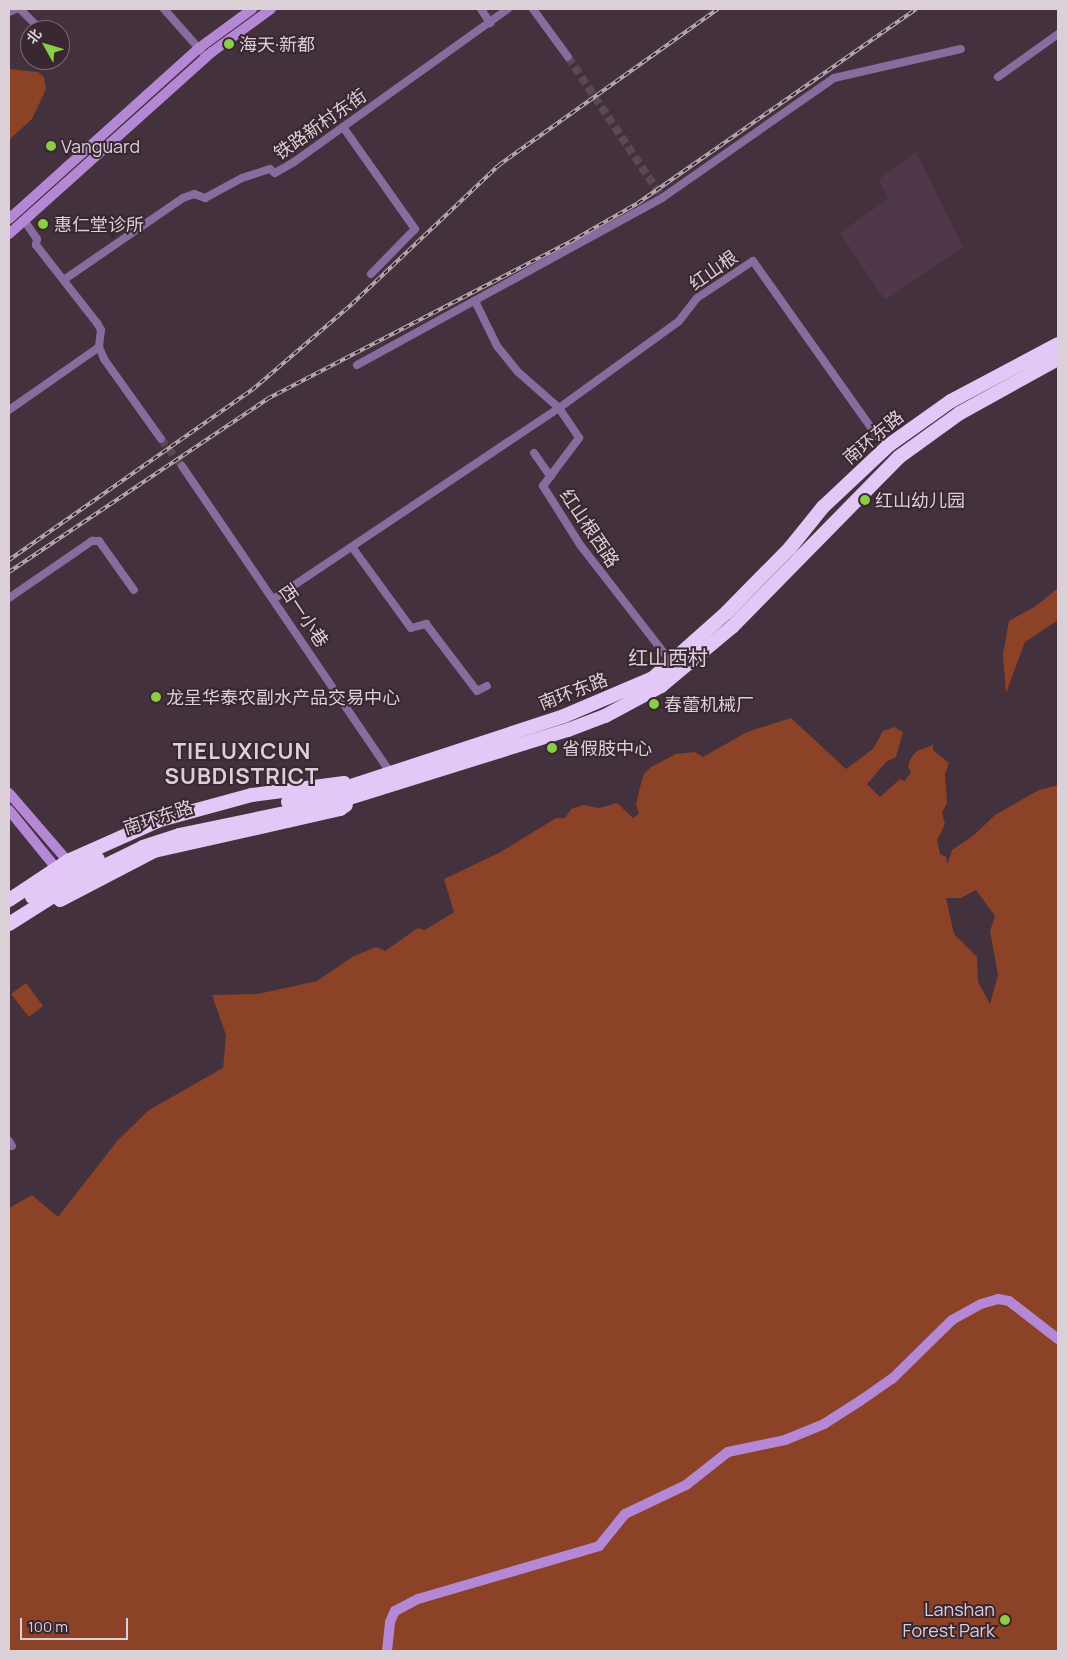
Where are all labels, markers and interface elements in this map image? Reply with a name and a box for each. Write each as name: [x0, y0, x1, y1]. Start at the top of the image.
north arrow: [20, 20, 70, 70]
text: 北: [22, 24, 46, 47]
place label: 海天·新都: [239, 33, 315, 55]
marker: 海天·新都: [223, 38, 235, 50]
street label: 铁路新村东街: [270, 84, 370, 164]
place label: Vanguard: [61, 135, 140, 157]
marker: Vanguard: [45, 140, 57, 152]
place label: 惠仁堂诊所: [54, 213, 144, 235]
marker: 惠仁堂诊所: [36, 217, 50, 231]
street label: 红山根: [685, 246, 741, 294]
street label: 南环东路: [838, 406, 908, 468]
street label: 红山根西路: [556, 485, 624, 571]
place label: 红山幼儿园: [875, 489, 965, 511]
marker: 红山幼儿园: [859, 494, 871, 506]
street label: 西一小巷: [275, 579, 333, 651]
district label: 红山西村: [628, 645, 708, 669]
street label: 南环东路: [536, 668, 610, 714]
place label: 龙呈华泰农副水产品交易中心: [166, 686, 400, 708]
marker: 龙呈华泰农副水产品交易中心: [150, 691, 162, 703]
place label: 春蕾机械厂: [664, 693, 754, 715]
marker: 春蕾机械厂: [648, 698, 660, 710]
place label: 省假肢中心: [562, 737, 652, 759]
district label: TIELUXICUN SUBDISTRICT: [163, 738, 321, 789]
marker: 省假肢中心: [546, 742, 558, 754]
street label: 南环东路: [120, 796, 196, 838]
place label: Lanshan Forest Park: [903, 1599, 995, 1642]
scale bar: [22, 1608, 130, 1640]
marker: Lanshan Forest Park: [999, 1614, 1011, 1626]
text: 100 m: [28, 1616, 68, 1637]

